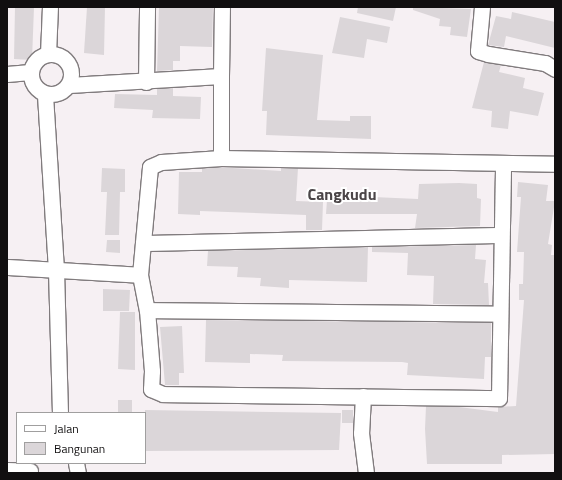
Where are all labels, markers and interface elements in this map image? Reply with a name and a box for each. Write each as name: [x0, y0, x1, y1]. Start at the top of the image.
district label: Cangkudu: [308, 184, 376, 204]
legend: [16, 412, 146, 464]
text: Jalan: [54, 419, 79, 438]
text: Bangunan: [54, 439, 105, 458]

